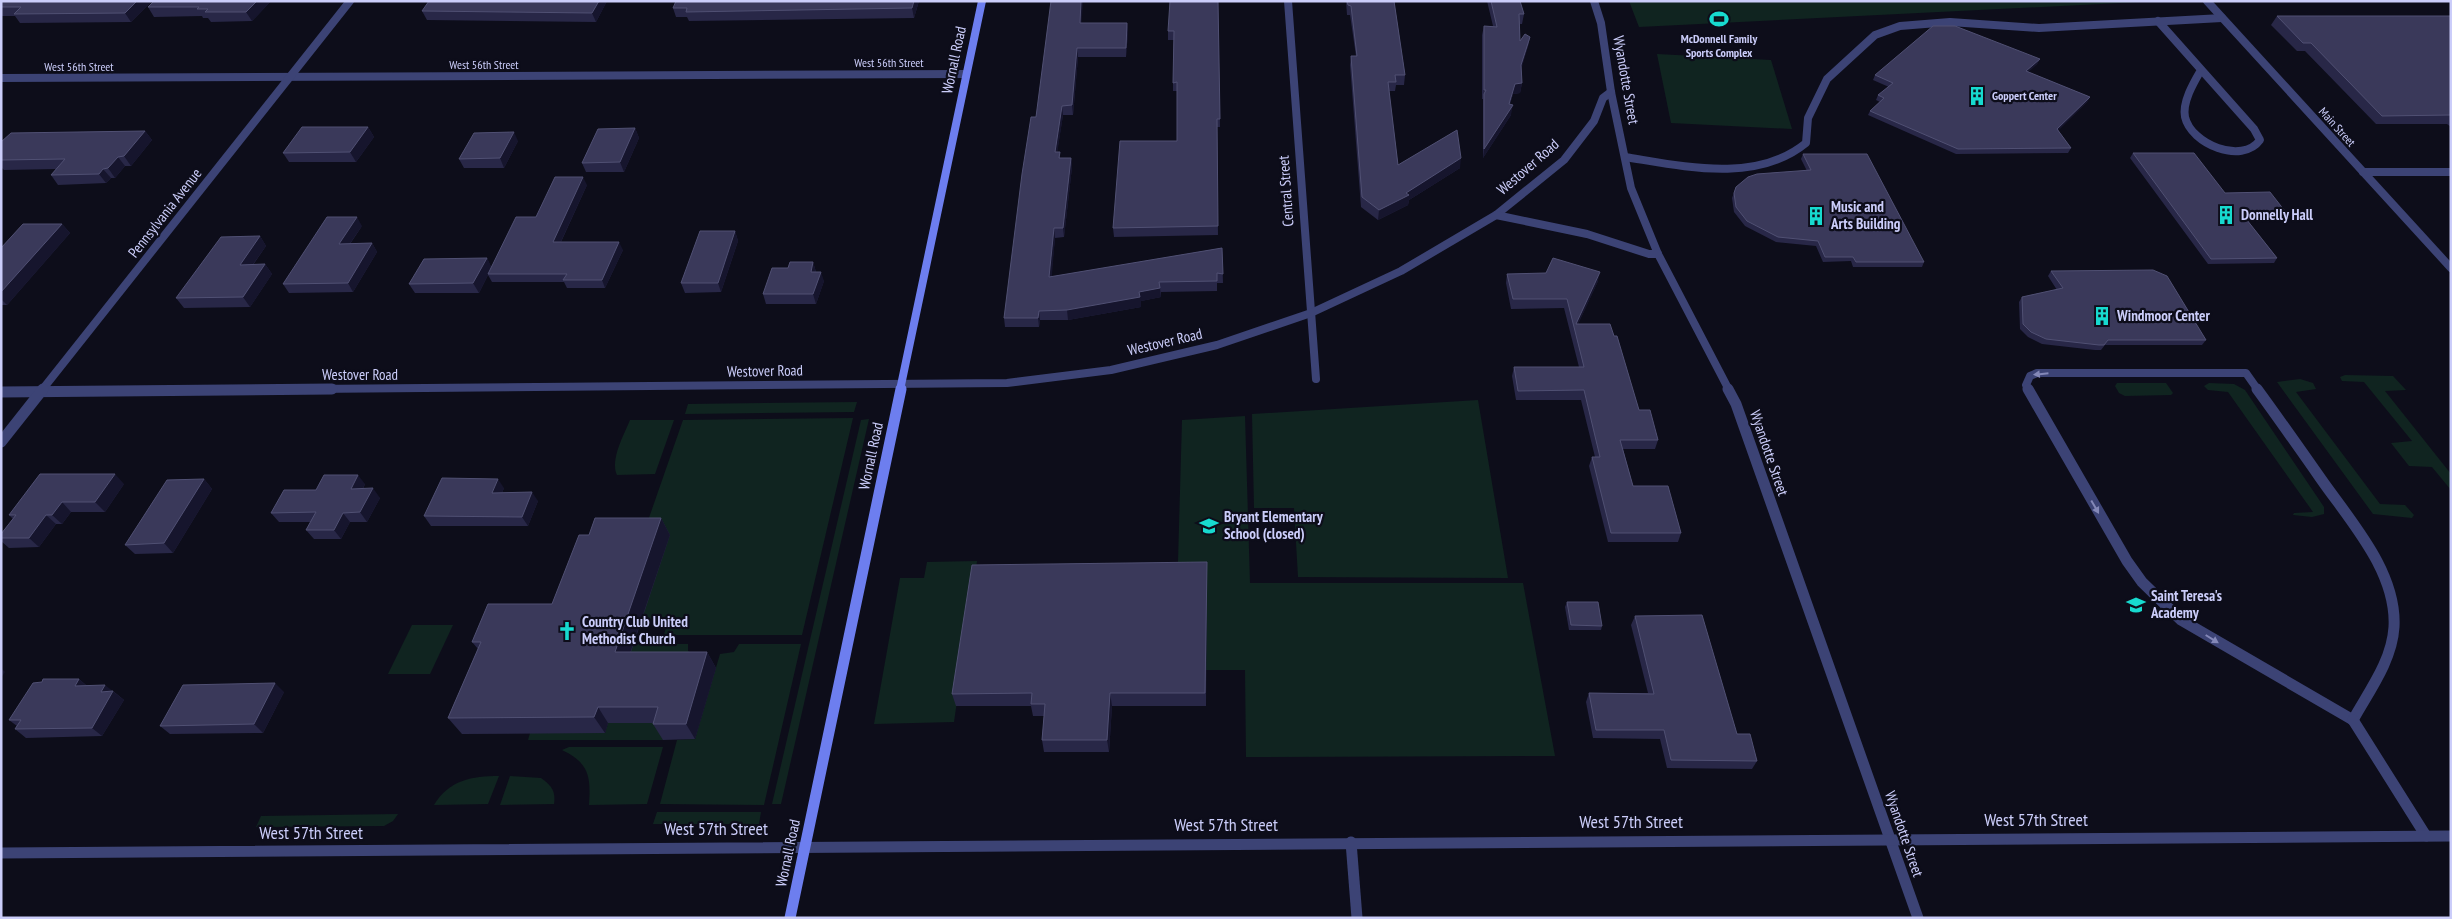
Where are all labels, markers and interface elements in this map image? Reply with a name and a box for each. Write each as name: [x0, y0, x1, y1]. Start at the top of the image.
sports icon: McDonnell Family Sports Complex: [1708, 8, 1730, 30]
street label: Wornall Road: [937, 24, 970, 95]
place label: McDonnell Family Sports Complex: [1681, 31, 1757, 60]
street label: Wyandotte Street: [1609, 34, 1644, 126]
street label: West 56th Street: [854, 55, 924, 70]
street label: West 56th Street: [449, 57, 519, 72]
street label: West 56th Street: [44, 59, 114, 74]
building icon: Goppert Center: [1966, 85, 1988, 107]
place label: Goppert Center: [1992, 88, 2057, 103]
street label: Main Street: [2316, 104, 2359, 150]
street label: Westover Road: [1493, 135, 1563, 199]
street label: Central Street: [1274, 155, 1297, 227]
street label: Pennsylvania Avenue: [124, 164, 205, 261]
place label: Music and Arts Building: [1830, 197, 1901, 233]
building icon: Donnelly Hall: [2215, 204, 2237, 226]
building icon: Music and Arts Building: [1805, 205, 1827, 227]
place label: Donnelly Hall: [2241, 205, 2313, 224]
building icon: Windmoor Center: [2091, 305, 2113, 327]
place label: Windmoor Center: [2116, 306, 2210, 325]
street label: Westover Road: [1126, 324, 1204, 359]
street label: Westover Road: [727, 360, 803, 381]
street label: Westover Road: [322, 365, 398, 384]
one-way arrow: [2033, 370, 2049, 378]
street label: Wyandotte Street: [1746, 407, 1793, 498]
street label: Wornall Road: [854, 420, 887, 491]
one-way arrow: [2091, 500, 2100, 513]
place label: Bryant Elementary School (closed): [1224, 507, 1324, 543]
school or university icon: Bryant Elementary School (closed): [1198, 515, 1220, 537]
place label: Saint Teresa's Academy: [2150, 586, 2222, 622]
school or university icon: Saint Teresa's Academy: [2125, 594, 2147, 616]
place label: Country Club United Methodist Church: [582, 612, 688, 648]
church icon: Country Club United Methodist Church: [556, 620, 578, 642]
one-way arrow: [2206, 635, 2219, 644]
street label: Wyandotte Street: [1881, 788, 1928, 879]
street label: West 57th Street: [1984, 808, 2088, 831]
street label: West 57th Street: [1579, 810, 1683, 833]
street label: West 57th Street: [1174, 813, 1278, 836]
street label: West 57th Street: [664, 817, 768, 840]
street label: Wornall Road: [771, 817, 804, 888]
street label: West 57th Street: [259, 821, 363, 844]

